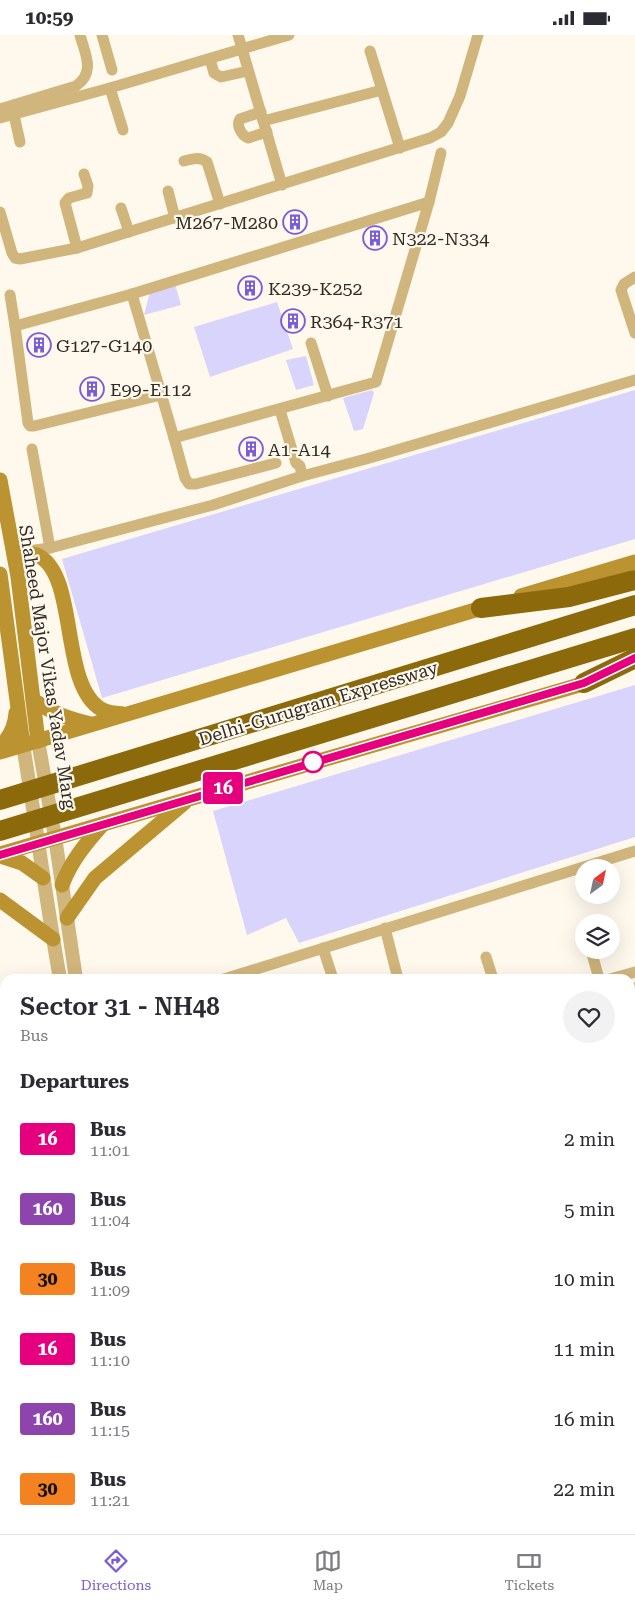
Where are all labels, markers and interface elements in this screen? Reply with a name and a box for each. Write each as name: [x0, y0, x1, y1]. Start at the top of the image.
text: 10:59: [25, 6, 74, 29]
building icon: M267-M280: [282, 209, 308, 235]
place label: M267-M280: [175, 212, 278, 233]
building icon: N322-N334: [362, 225, 388, 251]
place label: N322-N334: [392, 228, 489, 249]
building icon: K239-K252: [237, 275, 263, 301]
place label: K239-K252: [268, 278, 363, 299]
building icon: R364-R371: [280, 308, 306, 334]
place label: R364-R371: [310, 311, 403, 332]
building icon: G127-G140: [26, 332, 52, 358]
place label: G127-G140: [56, 335, 152, 356]
building icon: E99-E112: [79, 376, 105, 402]
place label: E99-E112: [110, 379, 191, 400]
building icon: A1-A14: [238, 436, 264, 462]
place label: A1-A14: [268, 439, 331, 460]
street label: Shaheed Major Vikas Yadav Marg: [15, 523, 81, 812]
street label: Delhi-Gurugram Expressway: [196, 656, 441, 749]
unlabelled marker: [302, 751, 324, 773]
line badge: 16: [200, 772, 246, 804]
text: 16: [213, 777, 233, 798]
north arrow: [575, 859, 620, 904]
map controls: [575, 859, 620, 959]
button: layers: [575, 914, 620, 959]
button: heart: [563, 991, 615, 1043]
text: Sector 31 - NH48: [20, 993, 220, 1021]
text: Bus: [20, 1026, 48, 1045]
text: Departures: [20, 1070, 129, 1093]
text: Bus: [90, 1118, 126, 1141]
text: 16: [37, 1128, 58, 1149]
text: 2 min: [564, 1128, 615, 1151]
text: 11:01: [90, 1141, 130, 1160]
text: Bus: [90, 1188, 126, 1211]
text: 160: [32, 1198, 63, 1219]
text: 5 min: [564, 1198, 615, 1221]
text: 11:04: [90, 1211, 130, 1230]
text: Bus: [90, 1258, 126, 1281]
text: 30: [37, 1268, 58, 1289]
text: 10 min: [553, 1268, 615, 1291]
text: 11:09: [90, 1281, 130, 1300]
text: Bus: [90, 1328, 126, 1351]
text: 16: [37, 1338, 58, 1359]
text: 11 min: [553, 1338, 615, 1361]
text: 11:10: [90, 1351, 130, 1370]
text: Bus: [90, 1398, 126, 1421]
text: 160: [32, 1408, 63, 1429]
text: 16 min: [553, 1408, 615, 1431]
text: 11:15: [90, 1421, 130, 1440]
text: Bus: [90, 1468, 126, 1491]
text: 30: [37, 1478, 58, 1499]
text: 22 min: [553, 1478, 615, 1501]
text: 11:21: [90, 1491, 130, 1510]
tab: Directions: [81, 1547, 151, 1593]
tab: Map: [313, 1547, 343, 1593]
tab: Tickets: [505, 1547, 554, 1593]

